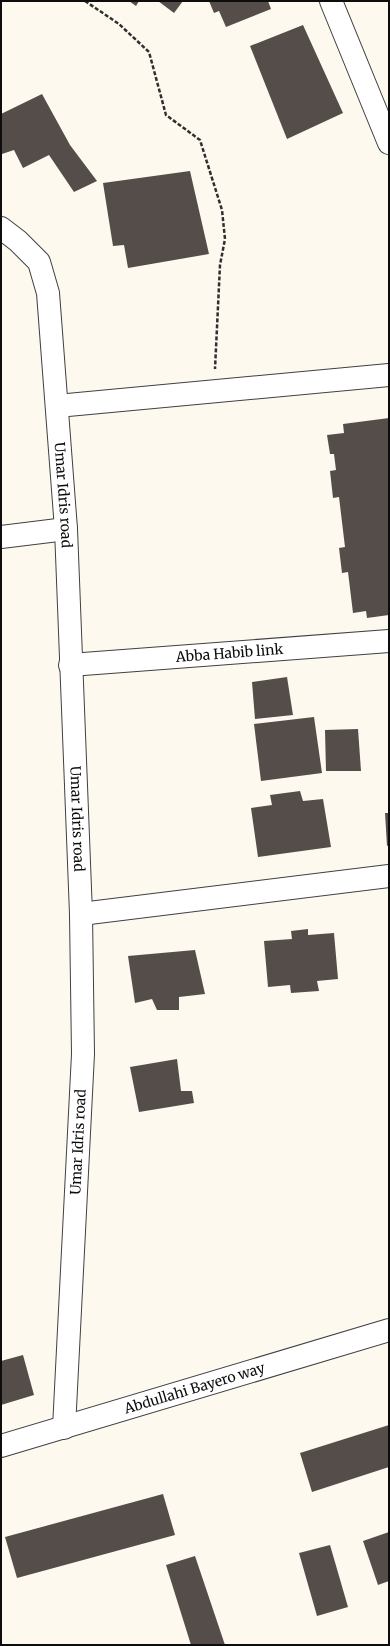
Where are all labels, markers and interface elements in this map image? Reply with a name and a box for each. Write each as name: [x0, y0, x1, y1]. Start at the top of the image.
street label: Umar Idris road: [50, 442, 76, 549]
street label: Abba Habib link: [174, 640, 284, 666]
street label: Umar Idris road: [66, 765, 88, 873]
street label: Umar Idris road: [66, 1088, 90, 1195]
street label: Abdullahi Bayero way: [121, 1358, 268, 1418]

